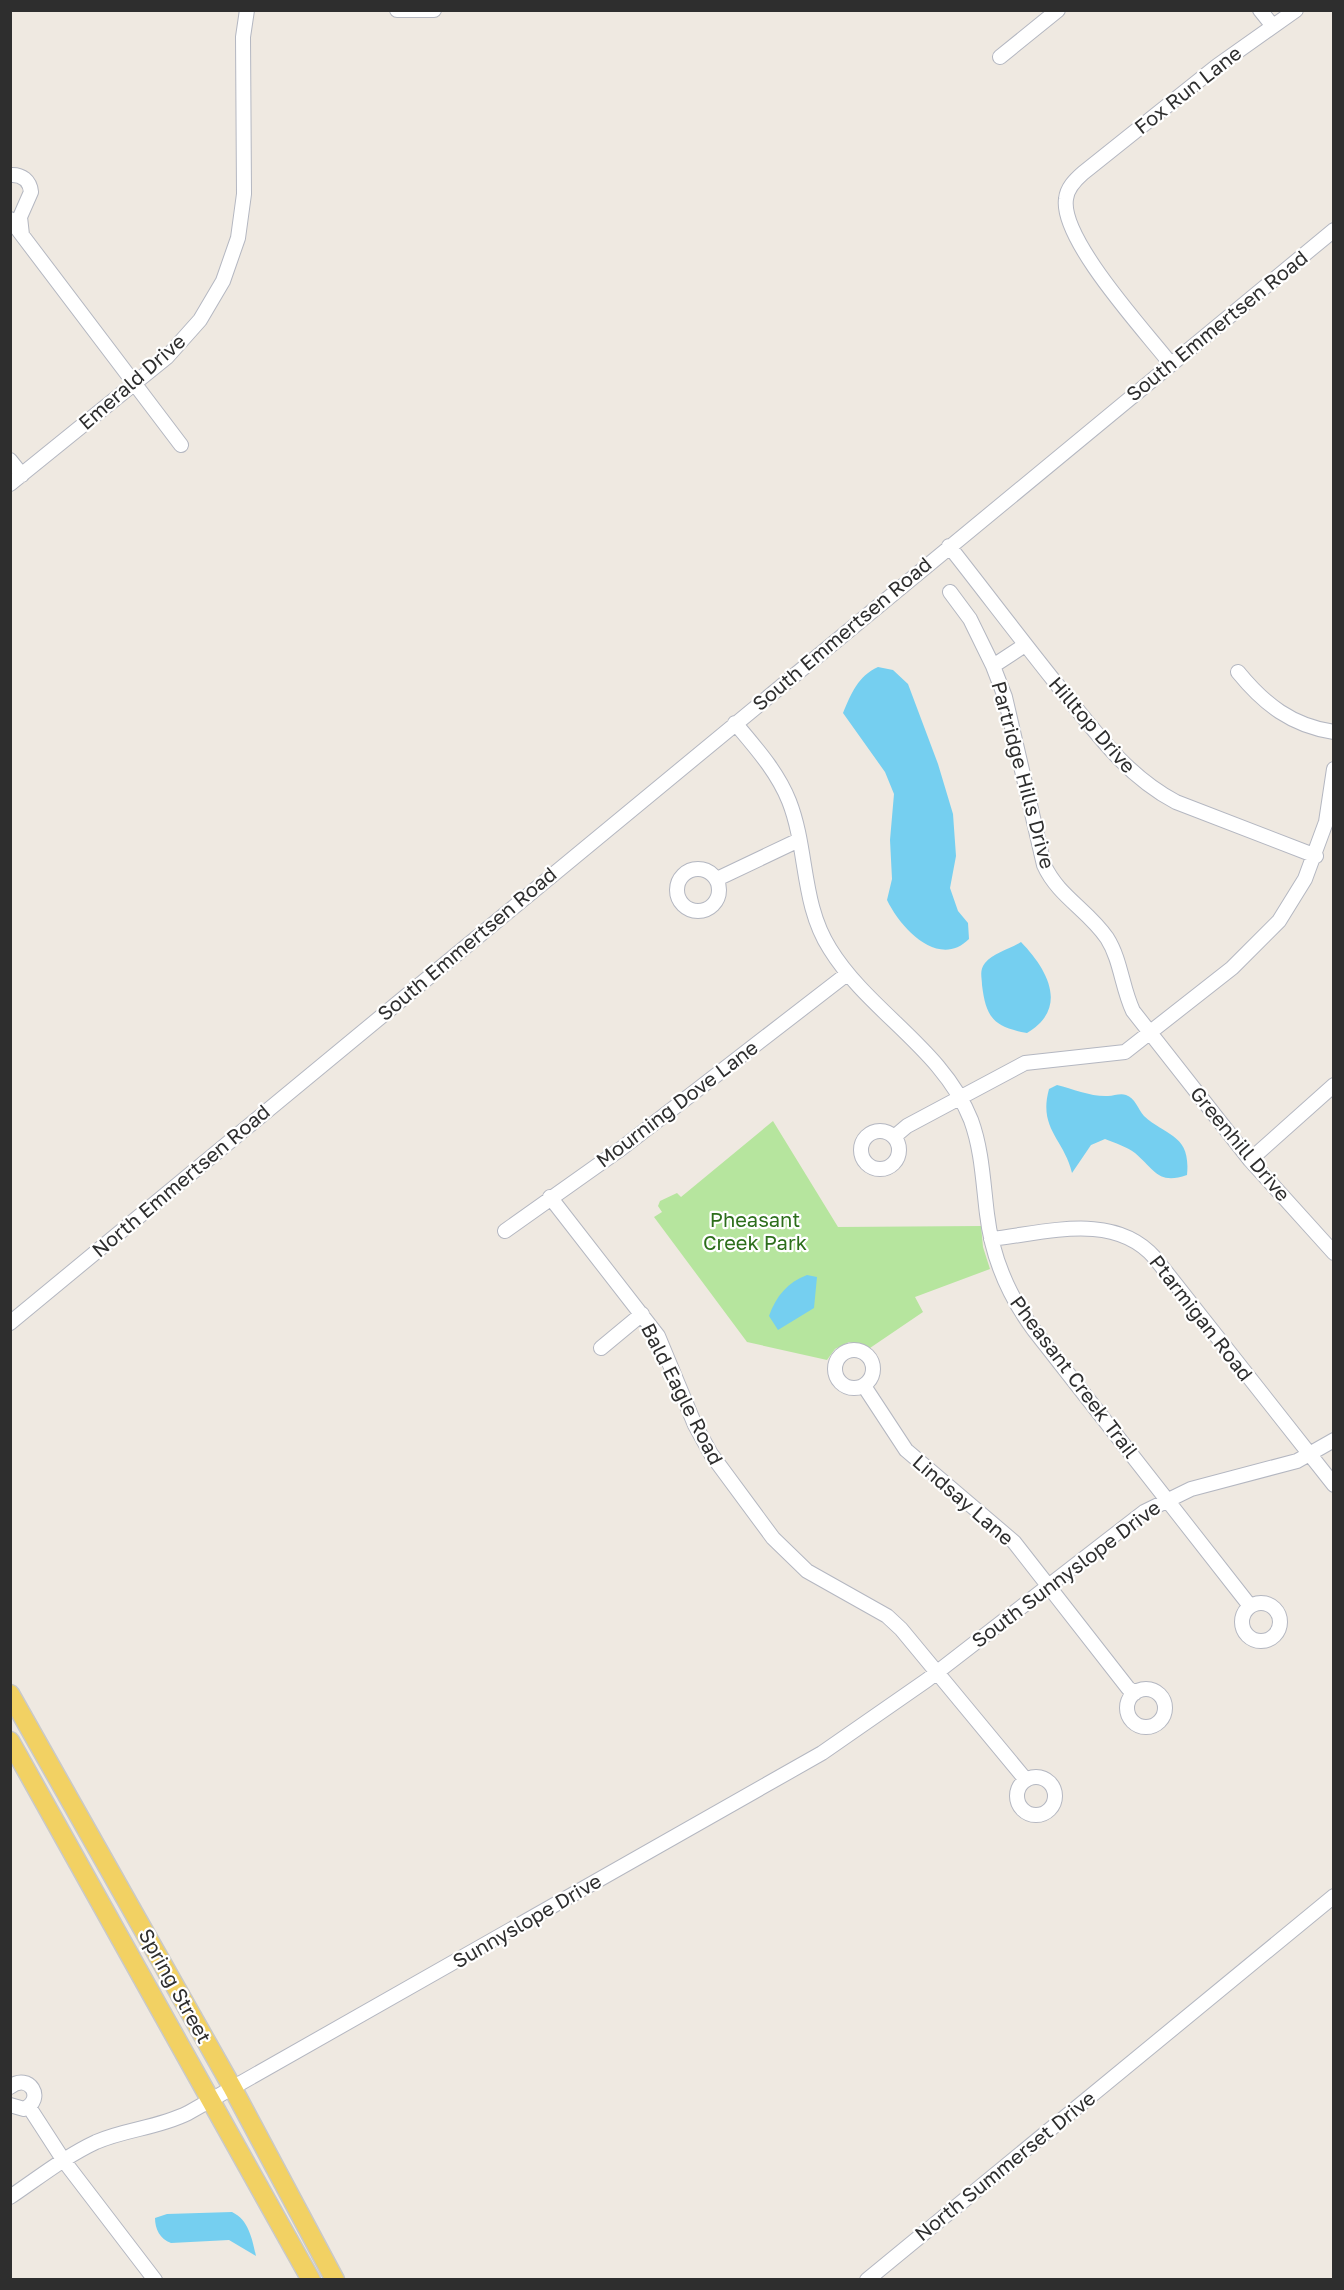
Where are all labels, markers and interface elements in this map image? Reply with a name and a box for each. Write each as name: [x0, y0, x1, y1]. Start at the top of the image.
street label: Fox Run Lane: [1129, 40, 1245, 138]
street label: South Emmertsen Road: [1121, 245, 1312, 406]
street label: Emerald Drive: [73, 328, 190, 434]
street label: South Emmertsen Road: [747, 551, 936, 715]
street label: Hilltop Drive: [1044, 671, 1141, 777]
street label: Partridge Hills Drive: [987, 678, 1061, 871]
street label: South Emmertsen Road: [372, 861, 561, 1025]
street label: Mourning Dove Lane: [591, 1035, 762, 1172]
street label: Greenhill Drive: [1186, 1081, 1296, 1206]
street label: North Emmertsen Road: [87, 1099, 274, 1262]
park label: Pheasant Creek Park: [703, 1207, 807, 1254]
street label: Ptarmigan Road: [1145, 1250, 1258, 1385]
street label: Pheasant Creek Trail: [1006, 1290, 1144, 1462]
street label: Bald Eagle Road: [637, 1319, 729, 1468]
street label: Lindsay Lane: [908, 1449, 1019, 1550]
street label: South Sunnyslope Drive: [966, 1494, 1164, 1652]
street label: Sunnyslope Drive: [448, 1868, 605, 1972]
street label: Spring Street: [135, 1924, 217, 2047]
street label: North Summerset Drive: [909, 2085, 1099, 2245]

